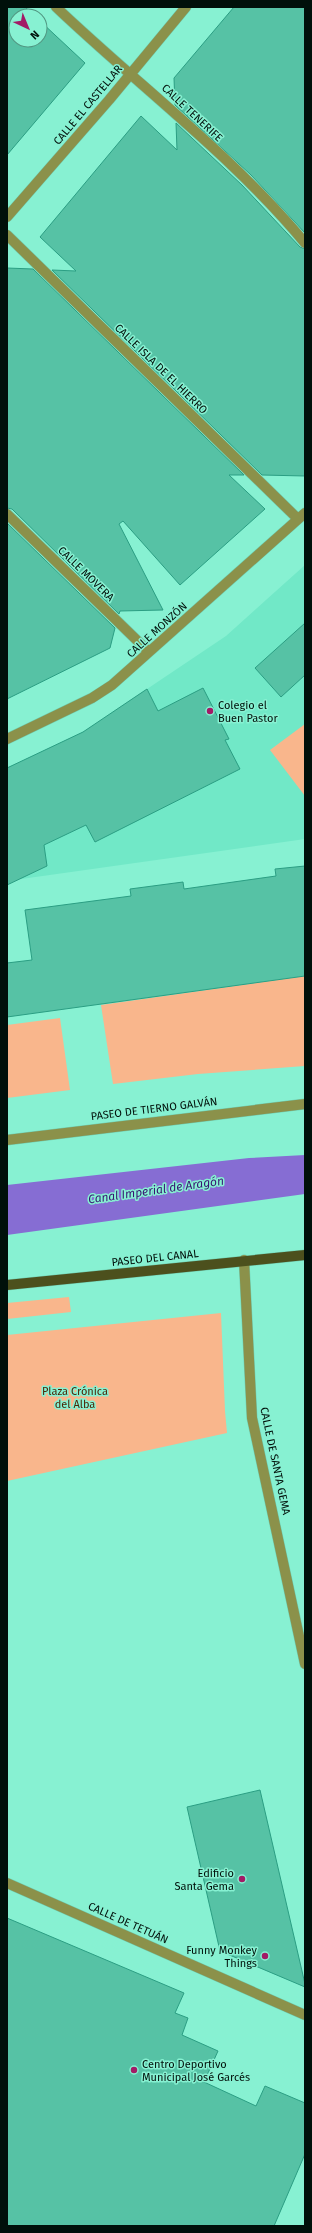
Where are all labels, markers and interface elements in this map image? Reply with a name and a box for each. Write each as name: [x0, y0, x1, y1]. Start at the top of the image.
north arrow: [8, 8, 48, 48]
text: N: [27, 28, 42, 42]
street label: CALLE EL CASTELLAR: [51, 62, 125, 148]
street label: CALLE TENERIFE: [159, 82, 225, 145]
street label: CALLE ISLA DE EL HIERRO: [112, 321, 210, 417]
street label: CALLE MOVERA: [55, 544, 117, 605]
street label: CALLE MONZÓN: [124, 599, 190, 660]
place label: Colegio el Buen Pastor: [218, 699, 278, 725]
marker: Colegio el Buen Pastor: [205, 706, 215, 716]
street label: PASEO DE TIERNO GALVÁN: [90, 1094, 218, 1123]
water label: Canal Imperial de Aragón: [87, 1174, 225, 1206]
street label: PASEO DEL CANAL: [111, 1247, 200, 1269]
park label: Plaza Crónica del Alba: [42, 1385, 108, 1411]
street label: CALLE DE SANTA GEMA: [257, 1406, 293, 1517]
place label: Edificio Santa Gema: [174, 1867, 234, 1893]
marker: Edificio Santa Gema: [237, 1874, 247, 1884]
street label: CALLE DE TETUÁN: [86, 1899, 170, 1947]
place label: Funny Monkey Things: [186, 1944, 258, 1970]
marker: Funny Monkey Things: [260, 1951, 270, 1961]
place label: Centro Deportivo Municipal José Garcés: [142, 2058, 250, 2084]
marker: Centro Deportivo Municipal José Garcés: [129, 2065, 139, 2075]

